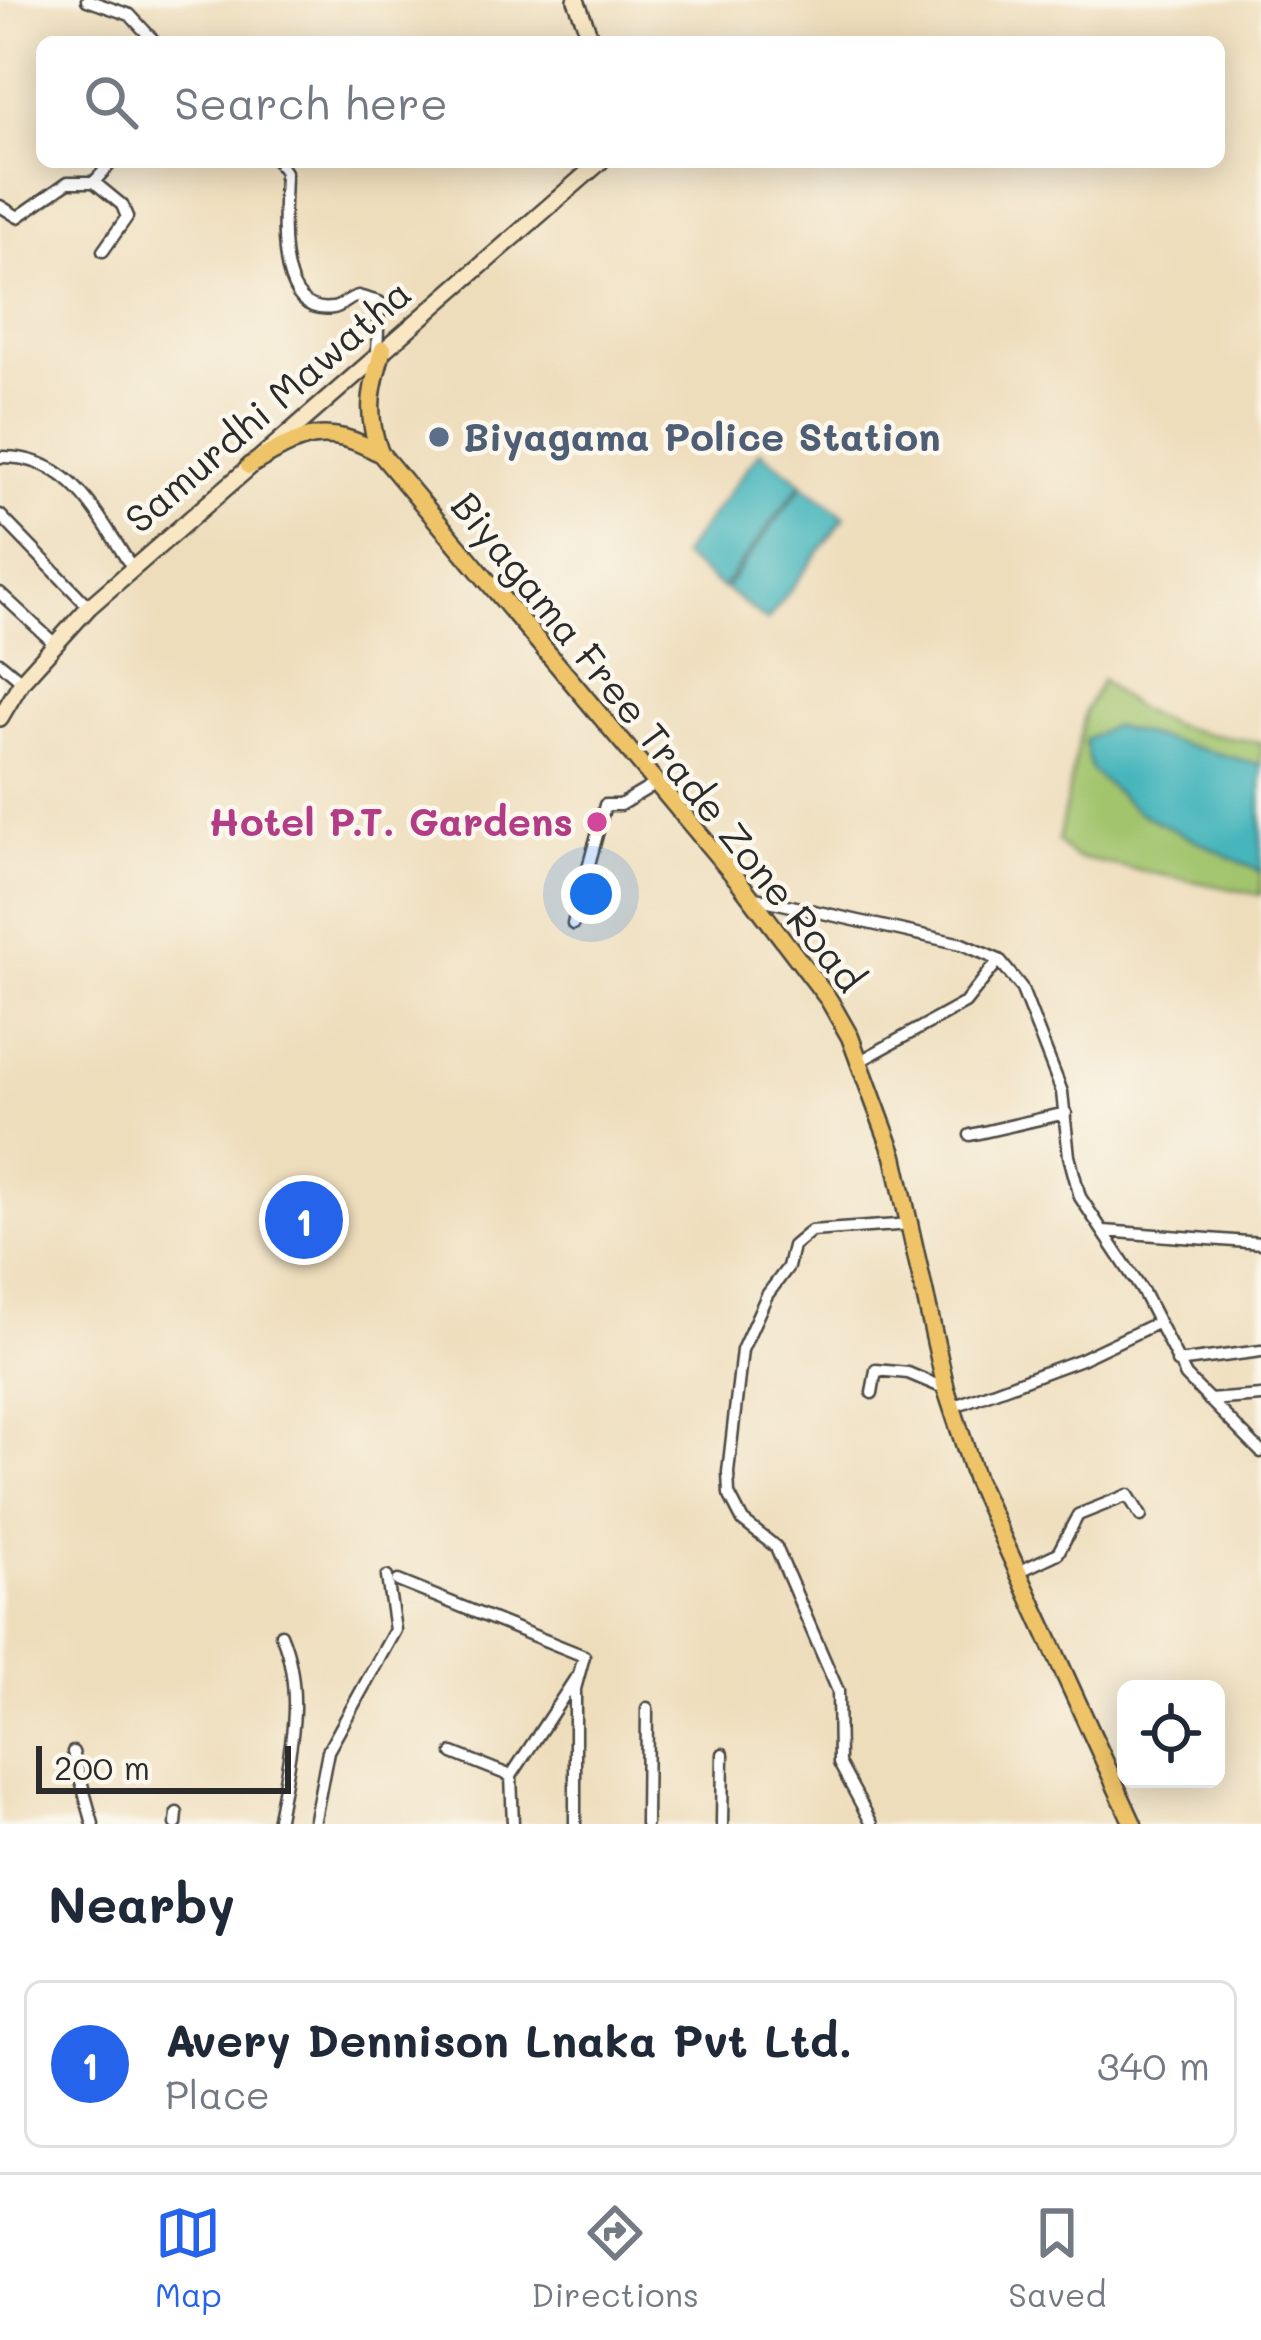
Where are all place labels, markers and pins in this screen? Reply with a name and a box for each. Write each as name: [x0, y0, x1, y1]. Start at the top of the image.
place label: Biyagama Police Station: [463, 410, 941, 461]
marker: Biyagama Police Station: [426, 424, 452, 450]
place label: Hotel P.T. Gardens: [209, 795, 573, 846]
marker: Hotel P.T. Gardens: [584, 809, 610, 835]
pin: 1: [265, 1175, 343, 1265]

